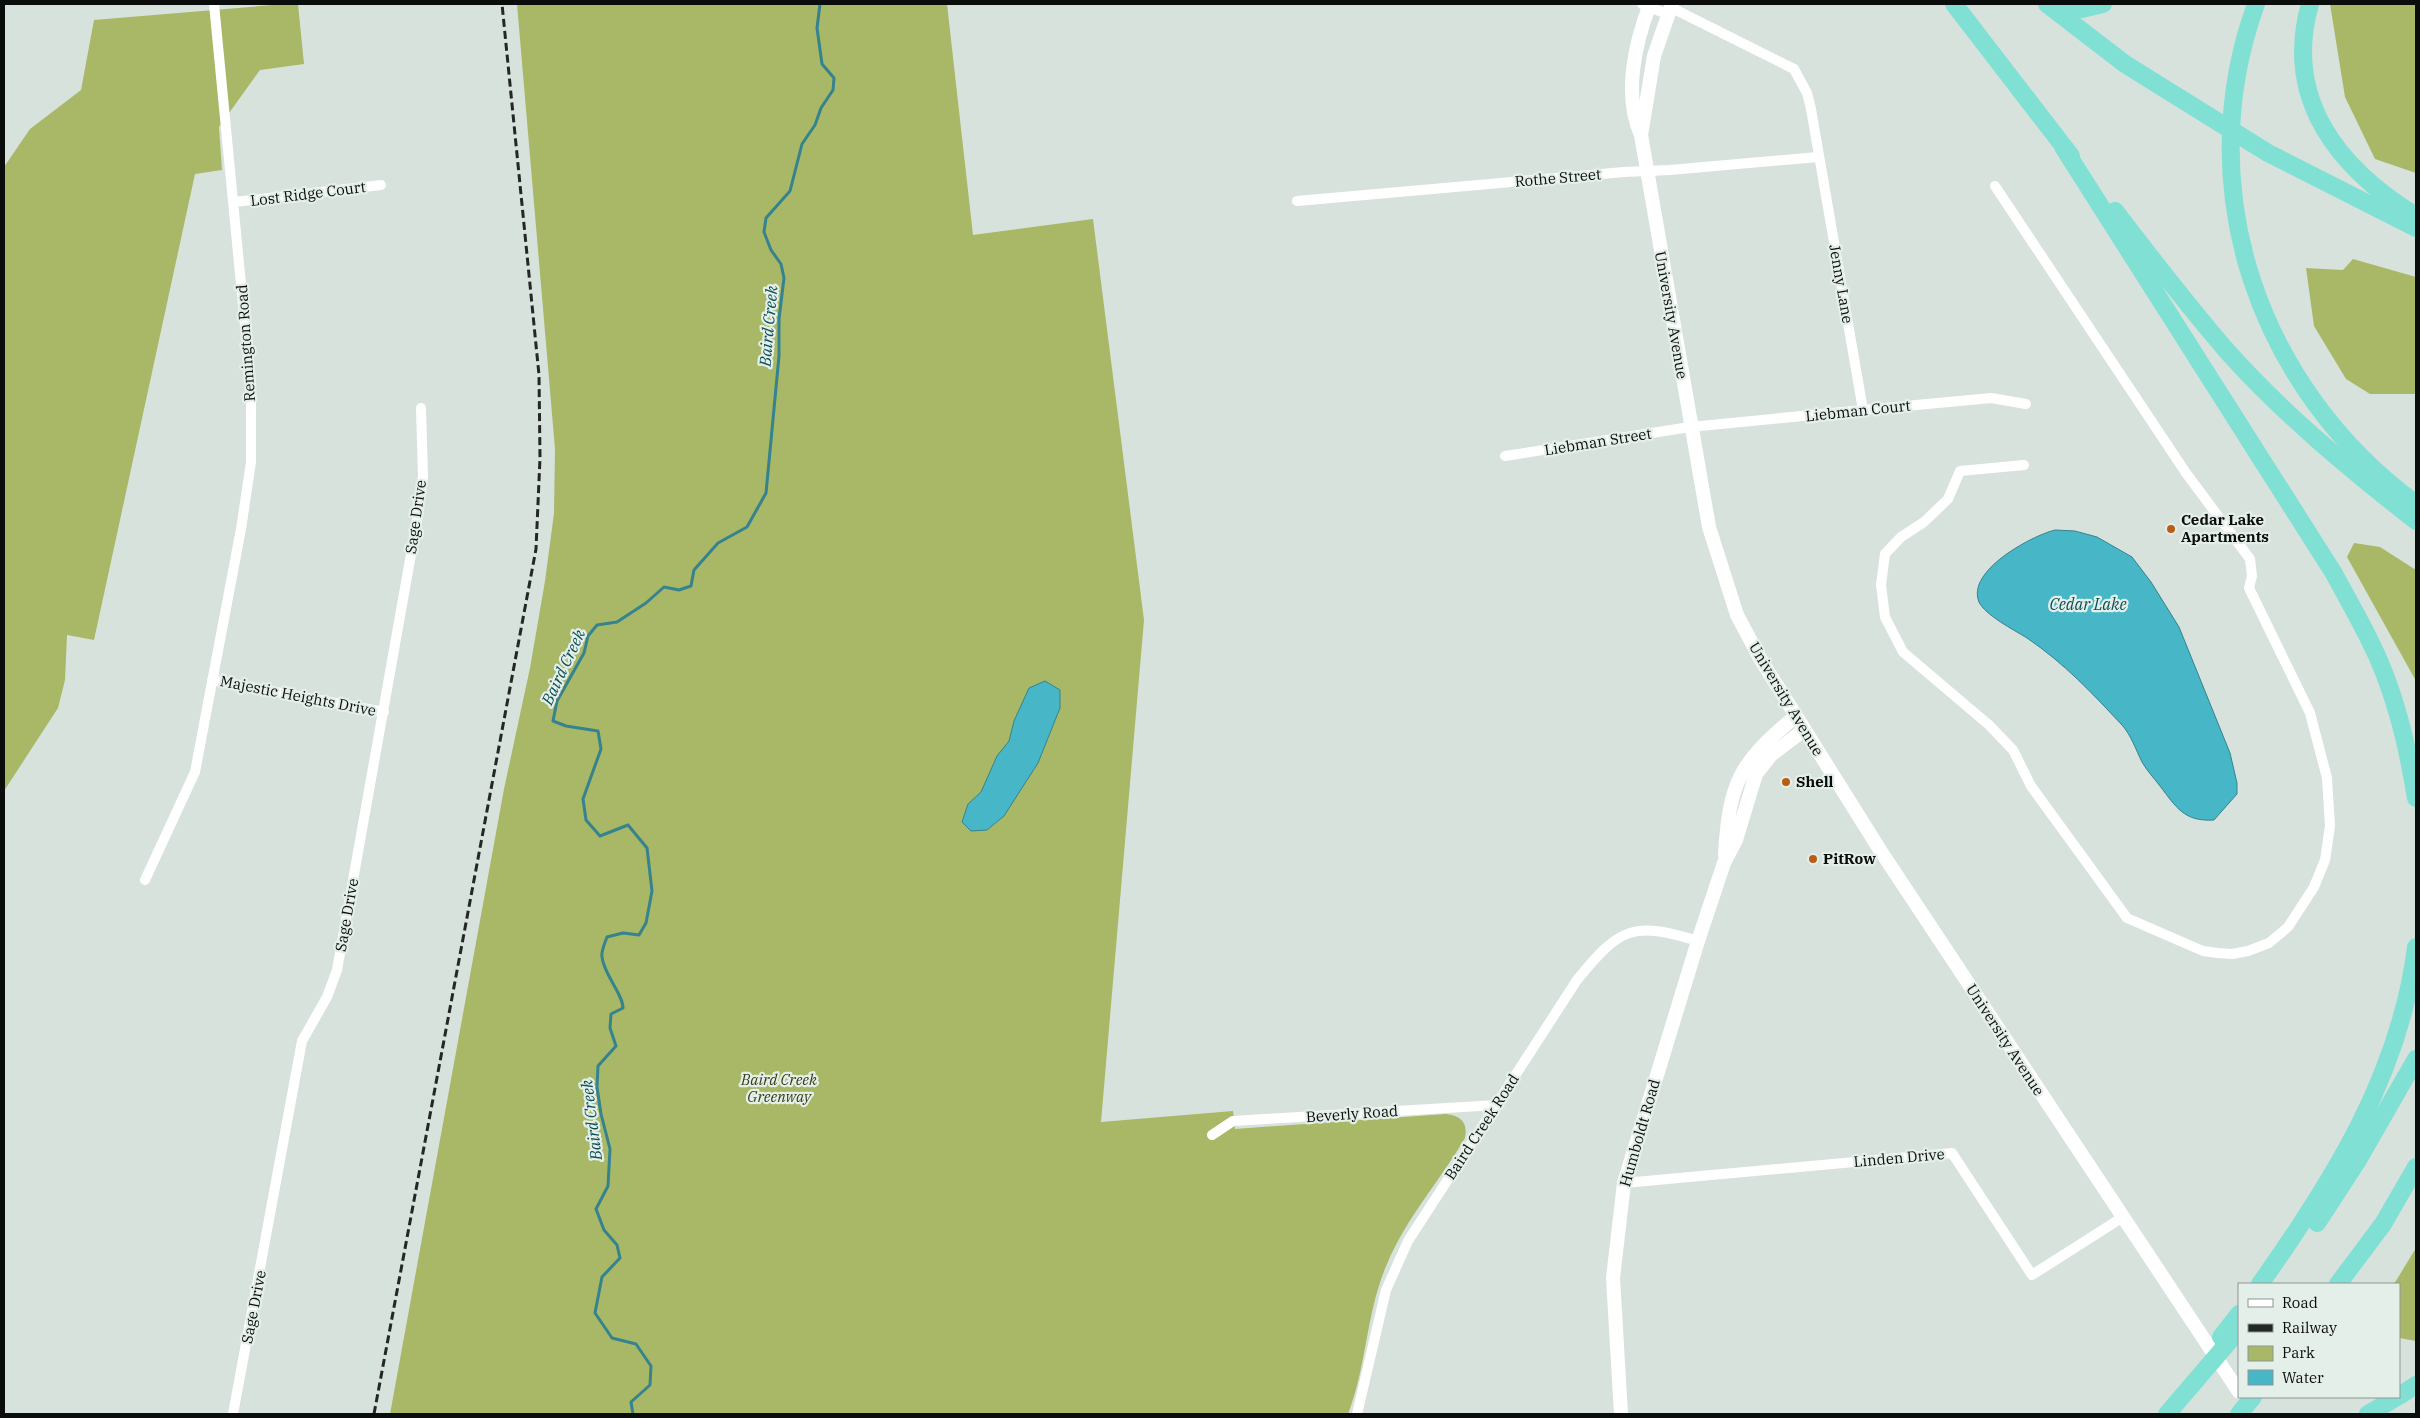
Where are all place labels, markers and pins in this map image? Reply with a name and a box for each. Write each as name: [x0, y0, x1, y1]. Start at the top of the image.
place label: Cedar Lake Apartments: [2181, 510, 2269, 546]
marker: Cedar Lake Apartments: [2165, 523, 2177, 535]
place label: Shell: [1796, 772, 1834, 791]
marker: Shell: [1780, 776, 1792, 788]
place label: PitRow: [1823, 849, 1876, 868]
marker: PitRow: [1807, 853, 1819, 865]

